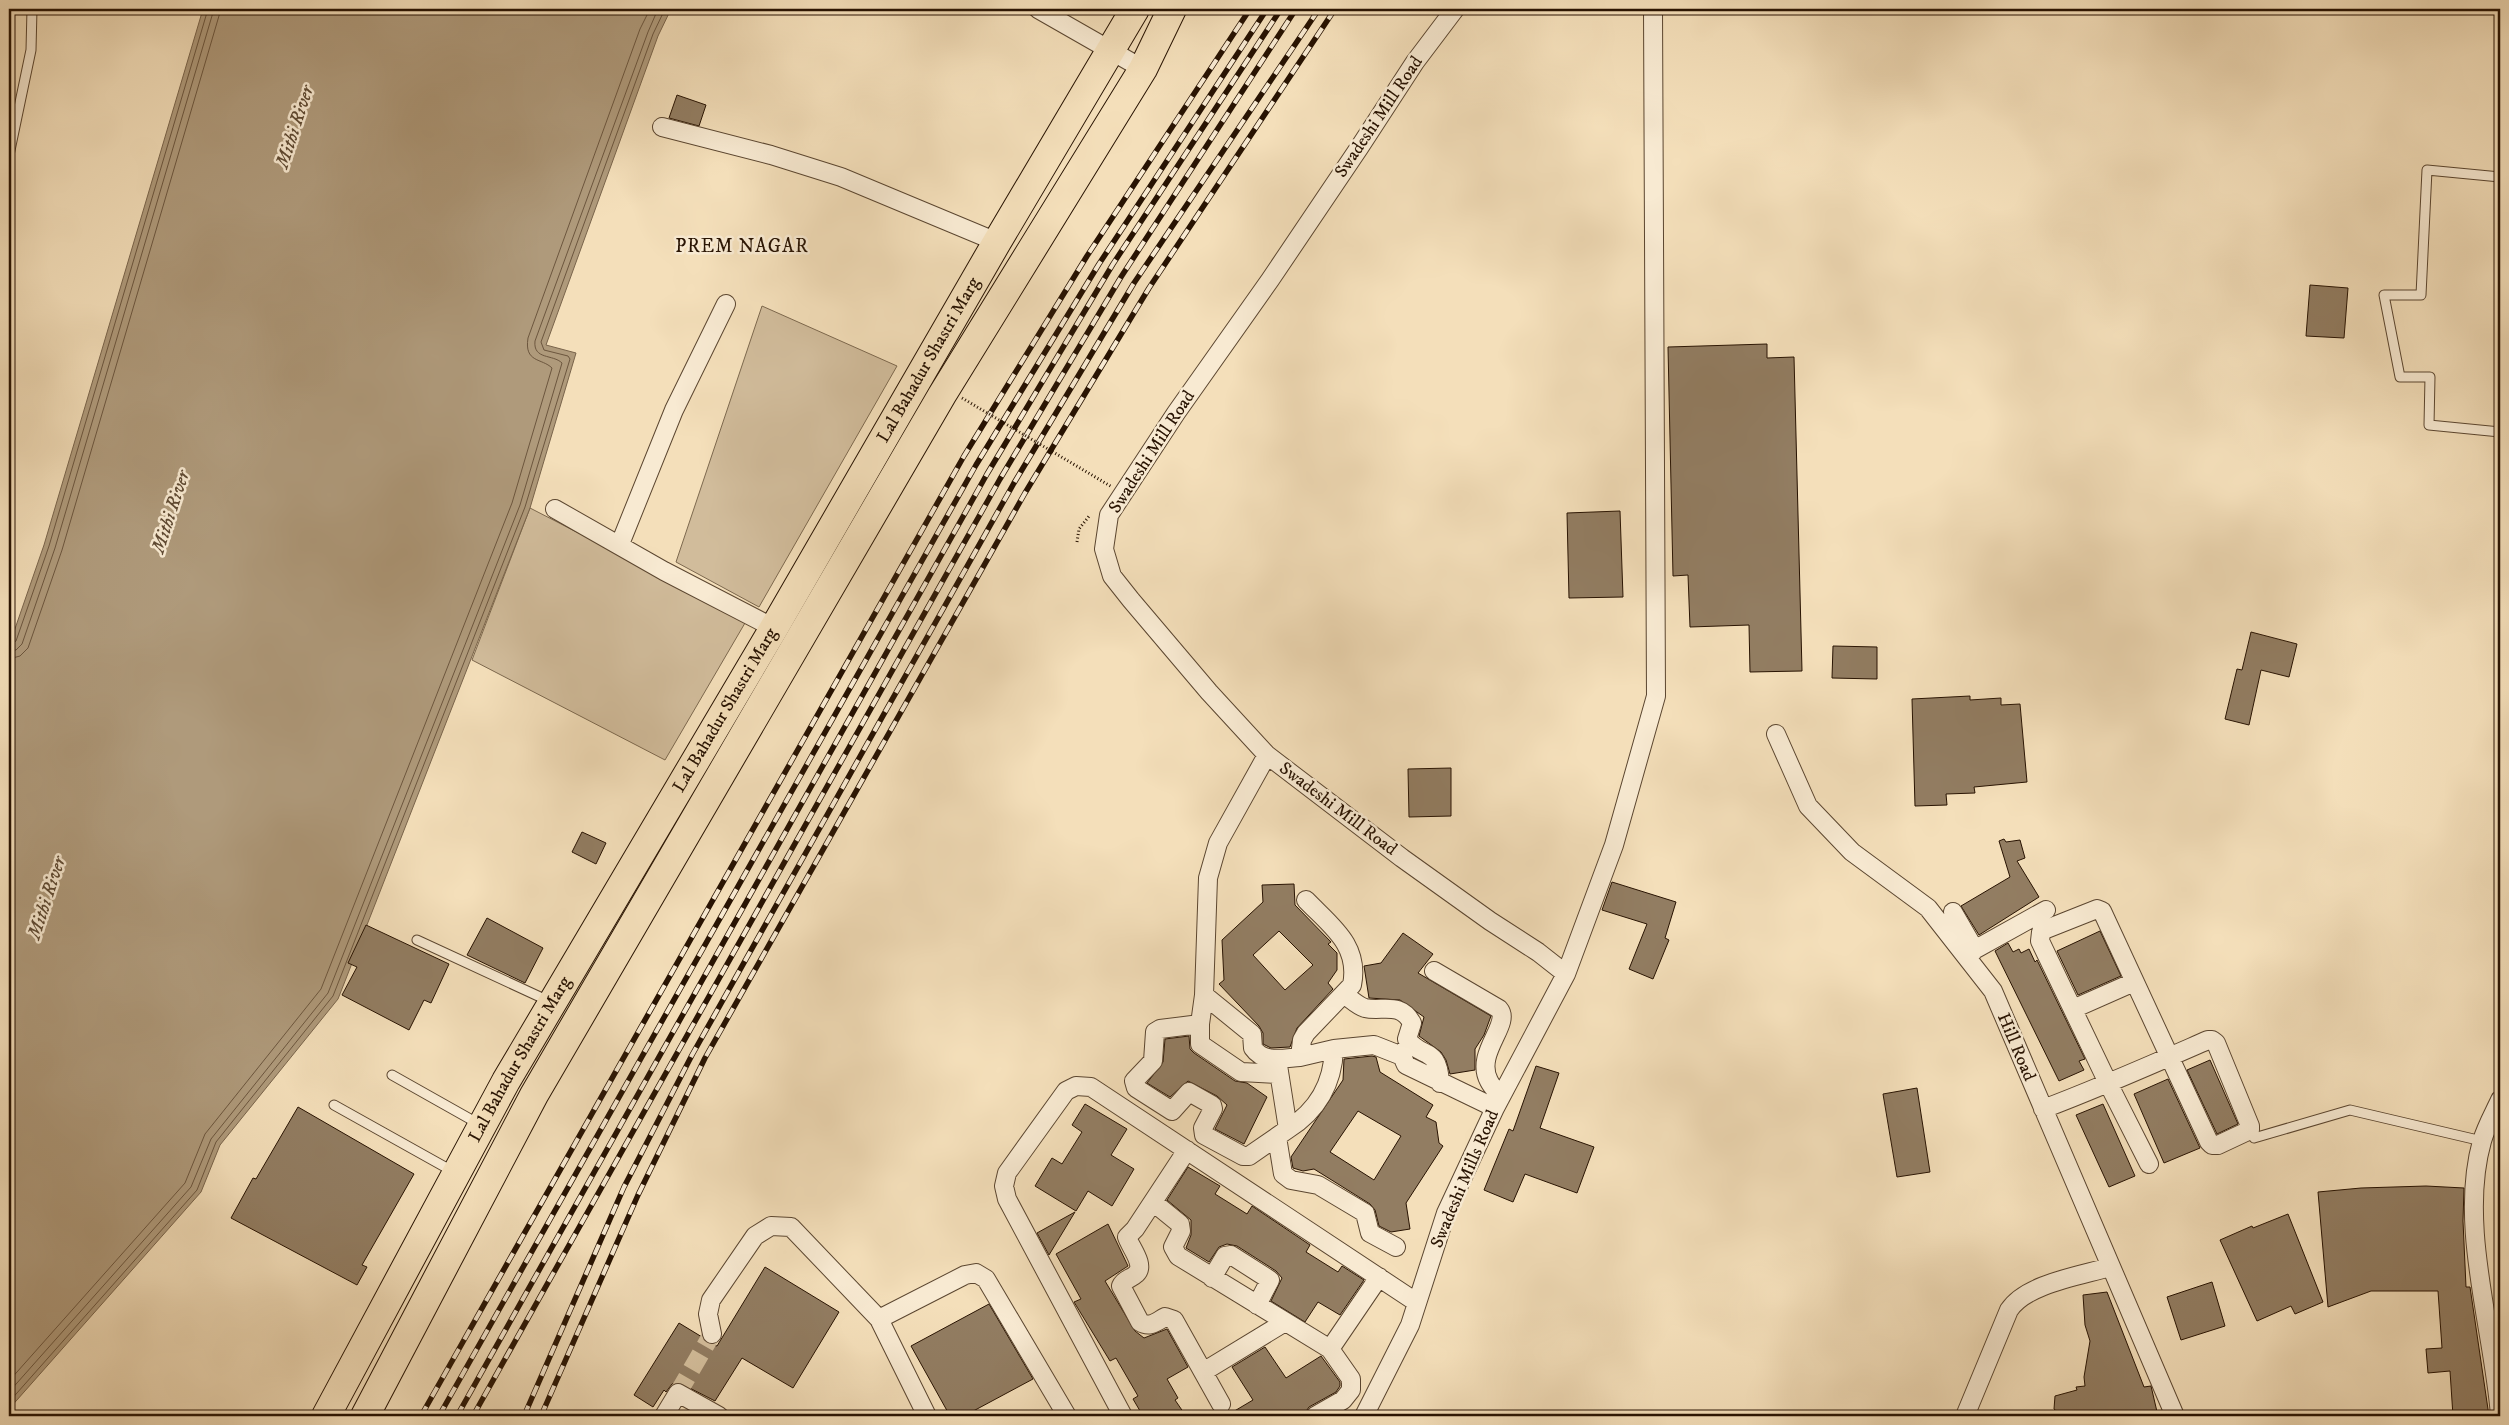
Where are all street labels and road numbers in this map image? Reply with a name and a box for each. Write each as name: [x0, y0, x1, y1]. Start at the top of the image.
street label: Swadeshi Mill Road: [1330, 52, 1428, 182]
street label: Lal Bahadur Shastri Marg: [872, 273, 985, 447]
street label: Swadeshi Mill Road: [1104, 387, 1200, 517]
street label: Lal Bahadur Shastri Marg: [668, 624, 783, 797]
street label: Swadeshi Mill Road: [1275, 758, 1401, 860]
street label: Lal Bahadur Shastri Marg: [464, 972, 576, 1146]
street label: Hill Road: [1992, 1010, 2040, 1084]
street label: Swadeshi Mills Road: [1426, 1107, 1504, 1251]

